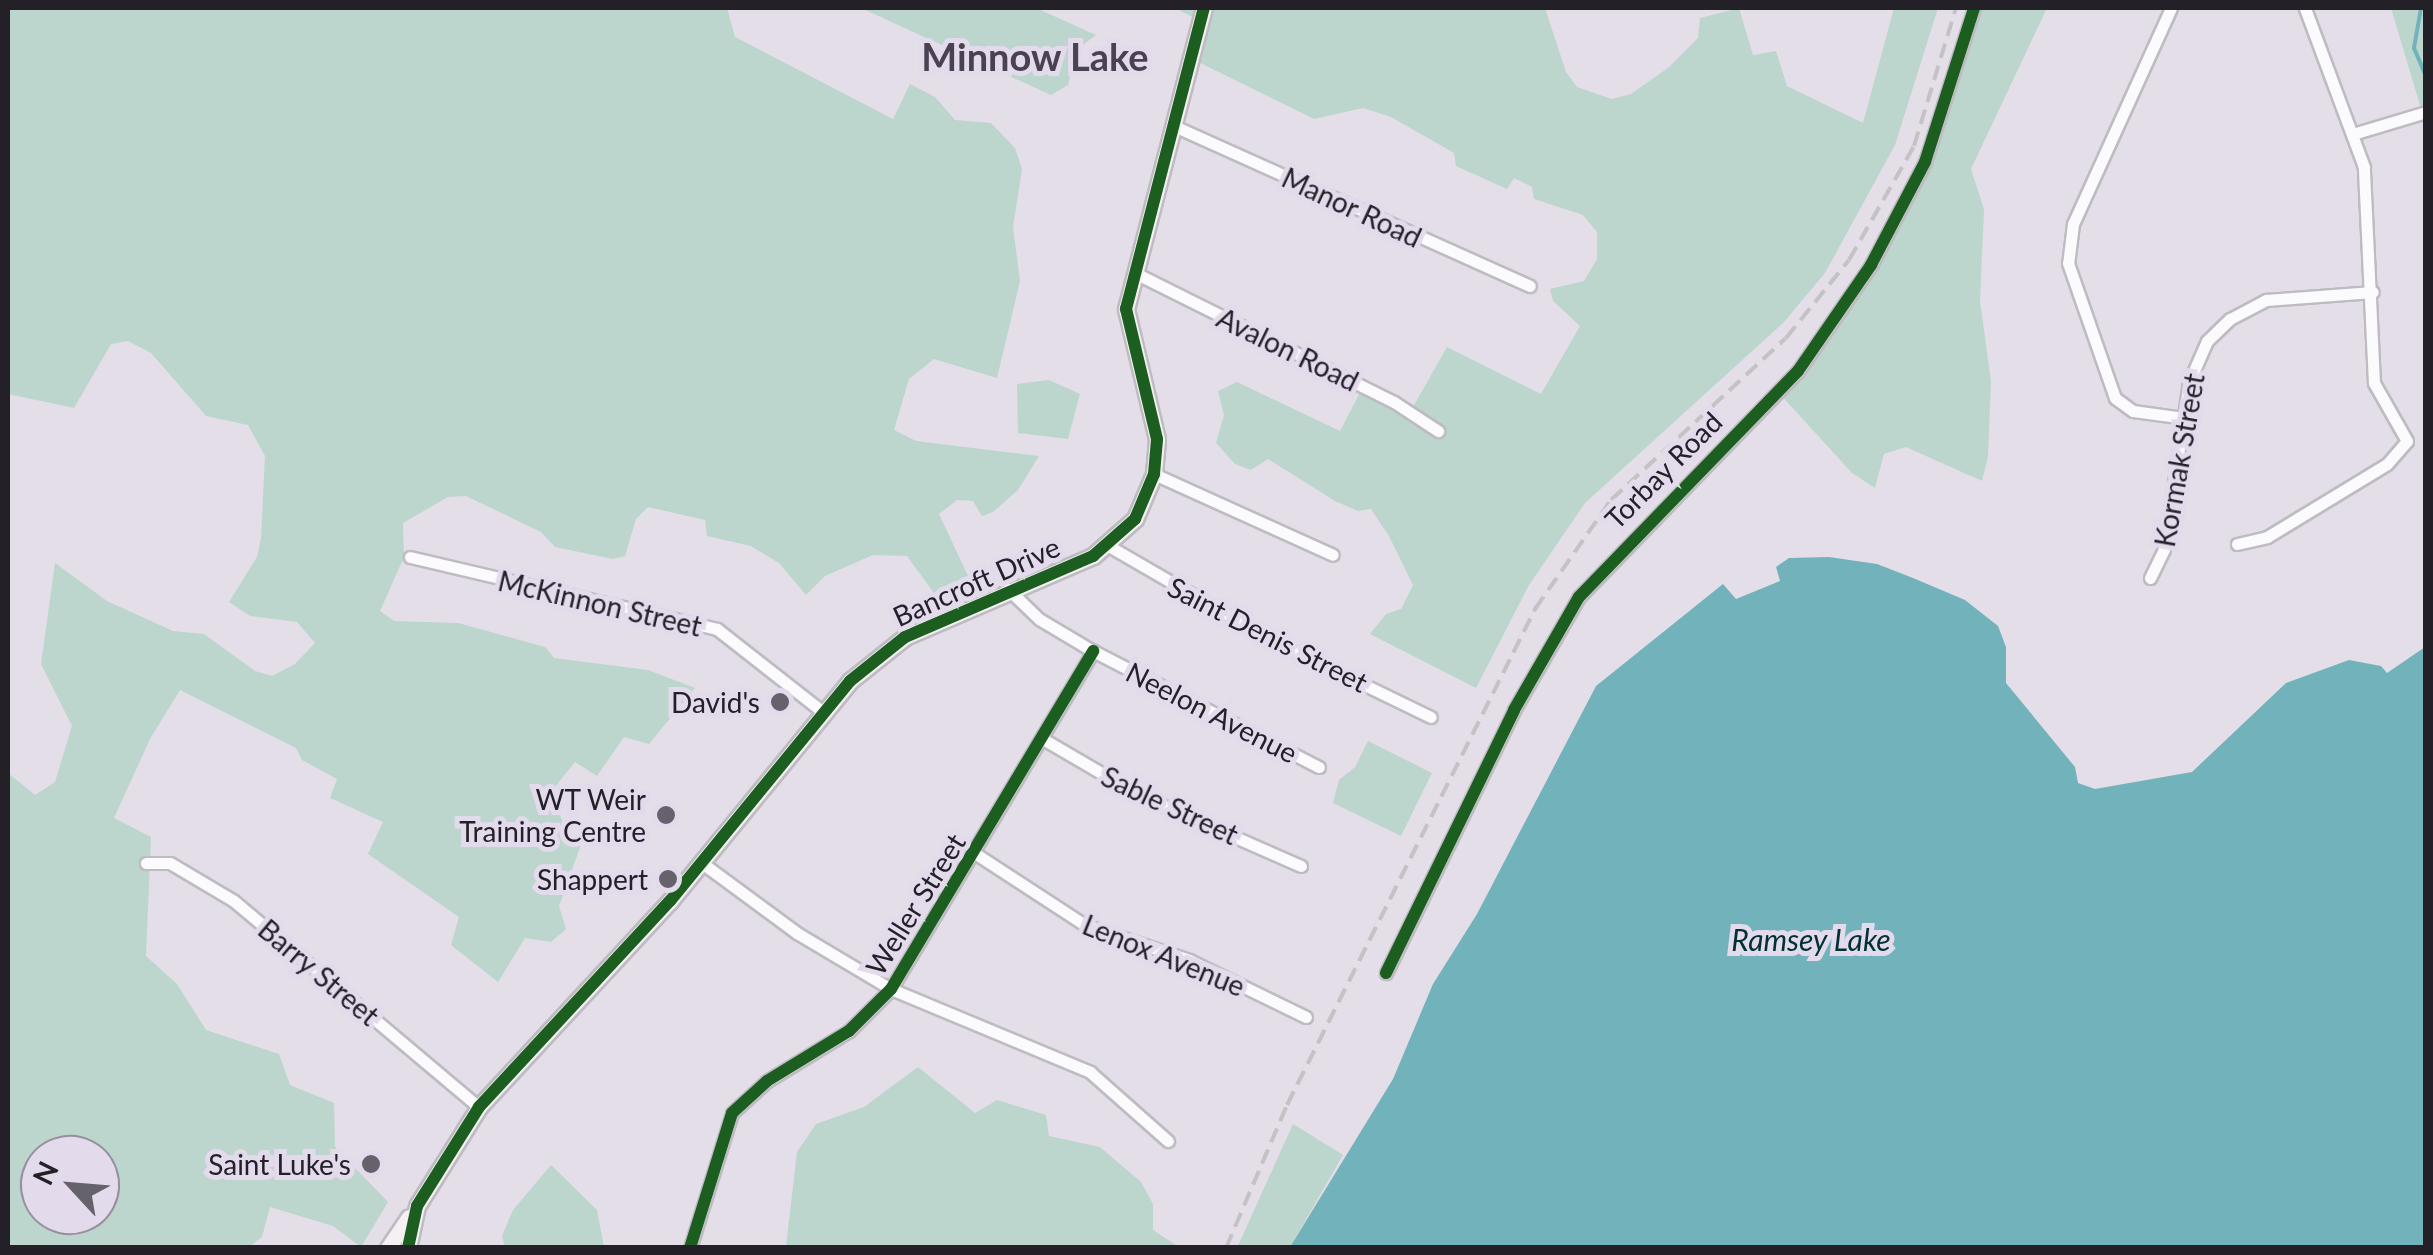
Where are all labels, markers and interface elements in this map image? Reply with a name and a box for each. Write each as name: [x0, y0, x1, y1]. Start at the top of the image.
district label: Minnow Lake: [921, 34, 1149, 80]
street label: Manor Road: [1277, 160, 1427, 254]
street label: Avalon Road: [1212, 300, 1364, 398]
street label: Kormak Street: [2147, 371, 2211, 549]
street label: Torbay Road: [1597, 404, 1729, 536]
street label: Bancroft Drive: [887, 529, 1065, 633]
street label: McKinnon Street: [495, 563, 705, 643]
street label: Saint Denis Street: [1163, 569, 1373, 699]
street label: Neelon Avenue: [1120, 654, 1304, 770]
place label: David's: [671, 685, 760, 719]
marker: David's: [769, 691, 791, 713]
street label: Sable Street: [1096, 759, 1244, 851]
place label: WT Weir Training Centre: [459, 782, 646, 848]
marker: WT Weir Training Centre: [655, 804, 677, 826]
street label: Weller Street: [858, 827, 972, 981]
place label: Shappert: [537, 862, 648, 896]
marker: Shappert: [657, 868, 679, 890]
street label: Lenox Avenue: [1078, 907, 1250, 1003]
street label: Barry Street: [252, 912, 386, 1032]
water label: Ramsey Lake: [1731, 921, 1891, 957]
north arrow: [20, 1135, 120, 1235]
place label: Saint Luke's: [208, 1147, 351, 1181]
marker: Saint Luke's: [360, 1153, 382, 1175]
text: N: [25, 1156, 65, 1190]

